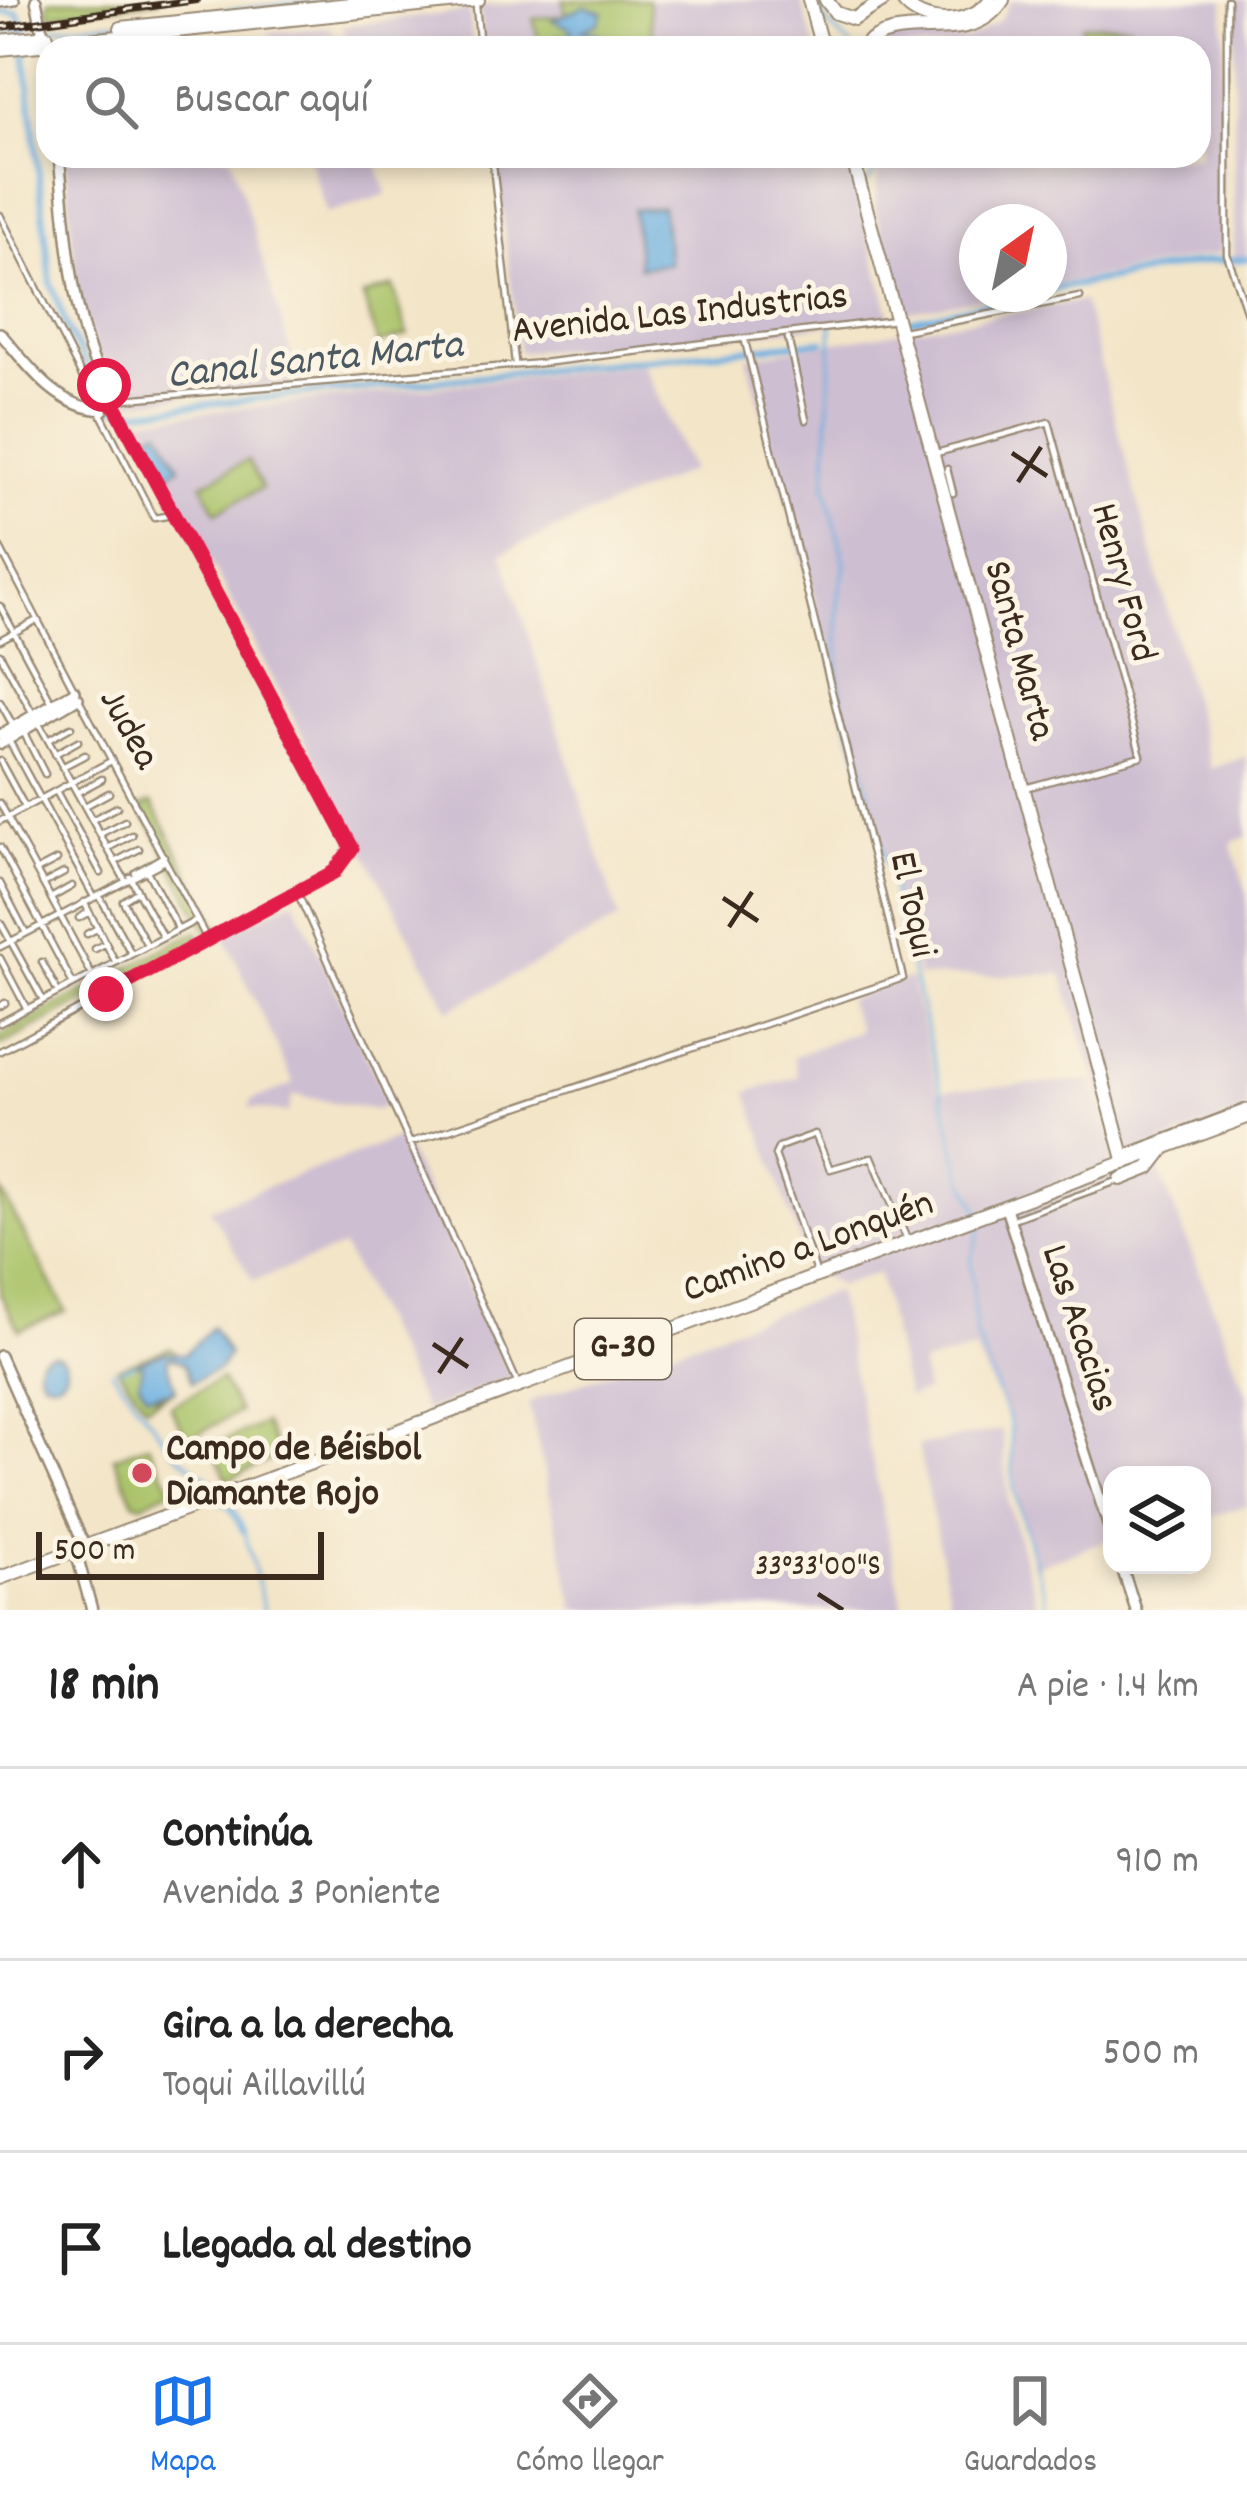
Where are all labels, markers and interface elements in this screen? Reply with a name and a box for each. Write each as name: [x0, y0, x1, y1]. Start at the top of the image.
search box: [36, 36, 1211, 168]
icon: search: [78, 69, 144, 135]
text: Buscar aquí: [174, 70, 369, 134]
north arrow: [959, 204, 1067, 312]
street label: Avenida Las Industrias: [509, 271, 851, 361]
water label: Canal Santa Marta: [164, 317, 468, 408]
route start: [77, 358, 131, 412]
street label: Henry Ford: [1073, 498, 1169, 668]
street label: Santa Marta: [967, 555, 1067, 747]
street label: Judea: [82, 680, 172, 781]
street label: El Toqui: [872, 847, 948, 963]
route end: [79, 967, 133, 1021]
street label: Camino a Lonquén: [676, 1178, 942, 1320]
street label: Las Acacias: [1024, 1239, 1130, 1419]
road number: G-30: [575, 1319, 671, 1379]
place label: Campo de Béisbol Diamante Rojo: [166, 1424, 422, 1524]
marker: Campo de Béisbol Diamante Rojo: [129, 1460, 155, 1486]
map controls: [1103, 1466, 1211, 1574]
button: layers: [1103, 1466, 1211, 1574]
scale bar: [36, 1526, 324, 1579]
text: 500 m: [54, 1529, 135, 1576]
text: 33°33'00"S: [755, 1547, 881, 1590]
text: 18 min: [48, 1652, 159, 1724]
text: A pie · 1.4 km: [1017, 1661, 1199, 1716]
text: Continúa: [162, 1804, 311, 1868]
icon: ahead: [48, 1831, 114, 1897]
text: 910 m: [1116, 1836, 1199, 1891]
text: Avenida 3 Poniente: [162, 1868, 441, 1923]
text: Gira a la derecha: [162, 1996, 452, 2060]
icon: right: [48, 2023, 114, 2089]
text: 500 m: [1103, 2028, 1199, 2083]
text: Toqui Aillavillú: [162, 2060, 366, 2115]
icon: arrive: [48, 2215, 114, 2281]
text: Llegada al destino: [162, 2216, 472, 2280]
tab: Mapa: [150, 2368, 216, 2487]
tab: Cómo llegar: [516, 2368, 664, 2487]
tab: Guardados: [964, 2368, 1097, 2487]

